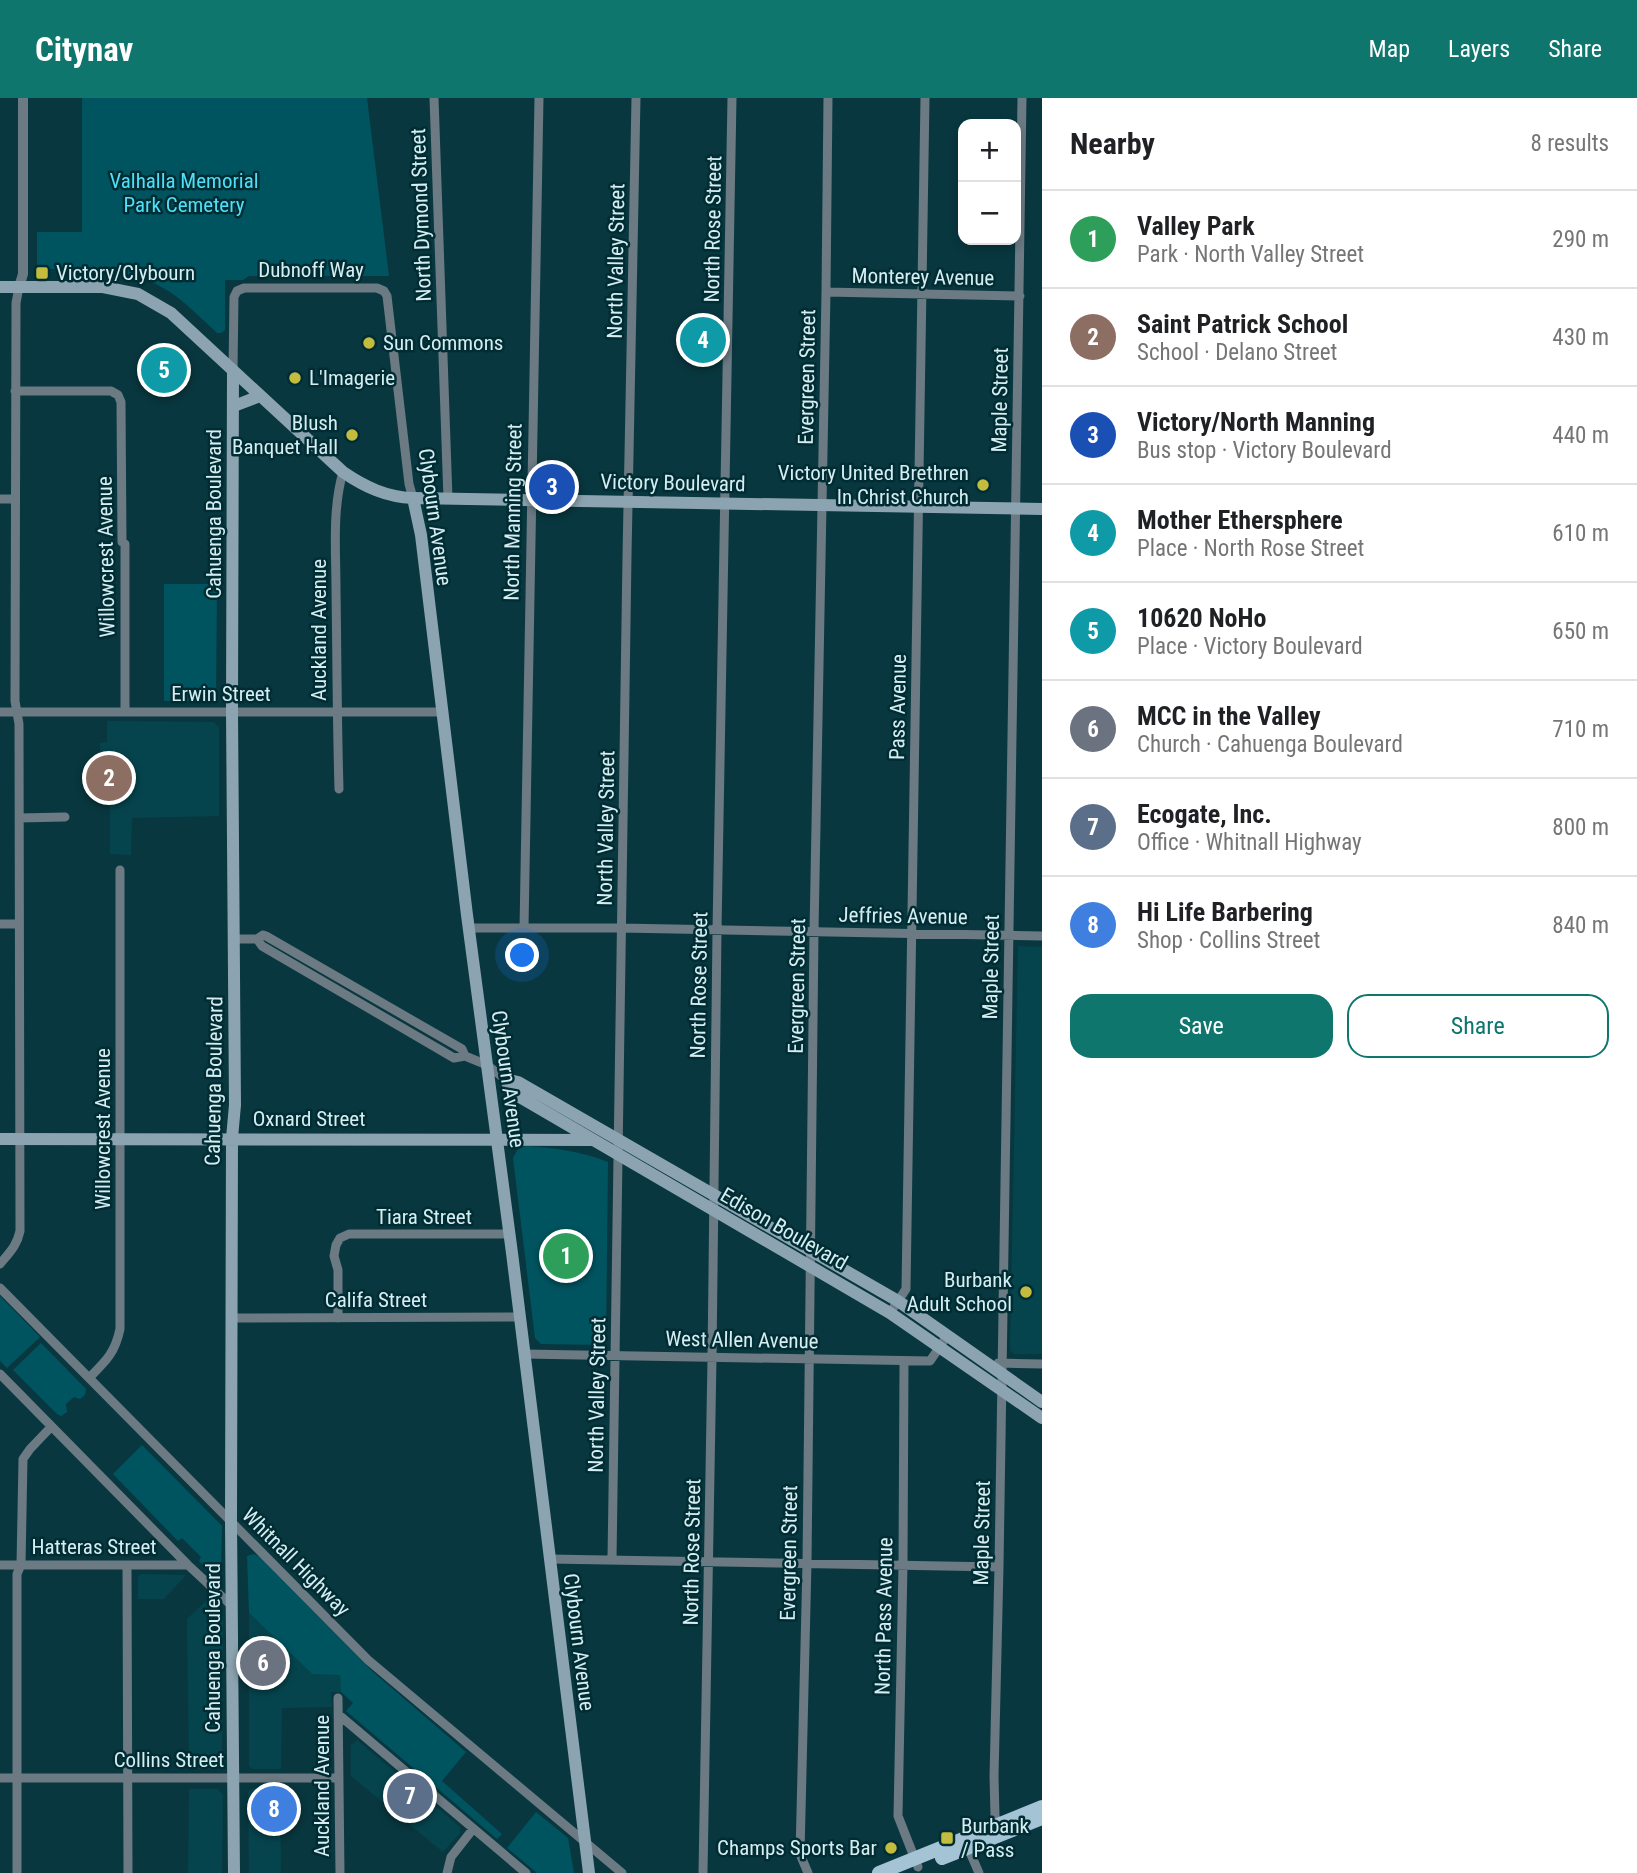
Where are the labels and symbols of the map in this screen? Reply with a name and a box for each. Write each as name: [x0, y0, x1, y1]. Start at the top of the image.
street label: North Dymond Street: [406, 128, 436, 302]
street label: North Rose Street: [700, 155, 726, 303]
park label: Valhalla Memorial Park Cemetery: [109, 169, 259, 217]
street label: North Valley Street: [603, 183, 629, 339]
street label: Dubnoff Way: [258, 258, 364, 282]
place label: Victory/Clybourn: [56, 261, 195, 285]
street label: Monterey Avenue: [852, 264, 995, 290]
marker: Victory/Clybourn: [34, 265, 50, 281]
street label: Evergreen Street: [794, 309, 820, 445]
pin: 4: [680, 314, 726, 366]
place label: Sun Commons: [383, 331, 503, 355]
marker: Sun Commons: [361, 335, 377, 351]
pin: 5: [141, 344, 187, 396]
street label: Maple Street: [987, 347, 1013, 453]
place label: L'Imagerie: [309, 366, 395, 390]
marker: L'Imagerie: [287, 370, 303, 386]
place label: Blush Banquet Hall: [232, 411, 338, 459]
street label: North Manning Street: [499, 423, 527, 601]
marker: Blush Banquet Hall: [344, 427, 360, 443]
street label: Cahuenga Boulevard: [202, 429, 226, 599]
street label: Clybourn Avenue: [413, 447, 457, 587]
pin: 3: [529, 461, 575, 513]
place label: Victory United Brethren In Christ Church: [778, 461, 969, 509]
street label: Victory Boulevard: [600, 470, 746, 496]
street label: Willowcrest Avenue: [93, 476, 119, 638]
marker: Victory United Brethren In Christ Church: [975, 477, 991, 493]
street label: Auckland Avenue: [307, 559, 331, 701]
street label: Pass Avenue: [885, 654, 911, 760]
street label: Erwin Street: [171, 682, 271, 706]
street label: North Valley Street: [593, 750, 619, 906]
pin: 2: [86, 752, 132, 804]
street label: Jeffries Avenue: [838, 903, 968, 929]
street label: North Rose Street: [686, 911, 712, 1059]
street label: Maple Street: [978, 914, 1004, 1020]
street label: Evergreen Street: [784, 918, 810, 1054]
your location: [505, 938, 539, 972]
street label: Cahuenga Boulevard: [201, 996, 227, 1166]
street label: Clybourn Avenue: [486, 1009, 530, 1149]
street label: Willowcrest Avenue: [91, 1048, 115, 1210]
street label: Oxnard Street: [253, 1107, 365, 1131]
street label: Edison Boulevard: [716, 1183, 852, 1275]
street label: Tiara Street: [376, 1205, 472, 1229]
pin: 1: [543, 1230, 589, 1282]
place label: Burbank Adult School: [907, 1268, 1013, 1316]
marker: Burbank Adult School: [1018, 1284, 1034, 1300]
street label: Califa Street: [325, 1288, 427, 1312]
street label: North Valley Street: [584, 1317, 610, 1473]
street label: West Allen Avenue: [665, 1327, 819, 1353]
street label: North Rose Street: [679, 1478, 705, 1626]
street label: Maple Street: [969, 1480, 995, 1586]
street label: Evergreen Street: [776, 1485, 802, 1621]
street label: Whitnall Highway: [237, 1503, 355, 1621]
street label: Hatteras Street: [31, 1535, 157, 1559]
street label: North Pass Avenue: [871, 1537, 897, 1695]
street label: Cahuenga Boulevard: [201, 1563, 225, 1733]
street label: Clybourn Avenue: [559, 1572, 599, 1712]
pin: 6: [240, 1637, 286, 1689]
street label: Auckland Avenue: [310, 1715, 334, 1857]
street label: Collins Street: [114, 1748, 224, 1772]
pin: 7: [387, 1770, 433, 1822]
pin: 8: [251, 1783, 297, 1835]
place label: Burbank / Pass: [961, 1814, 1030, 1862]
marker: Burbank / Pass: [939, 1830, 955, 1846]
place label: Champs Sports Bar: [717, 1836, 877, 1860]
marker: Champs Sports Bar: [883, 1840, 899, 1856]

